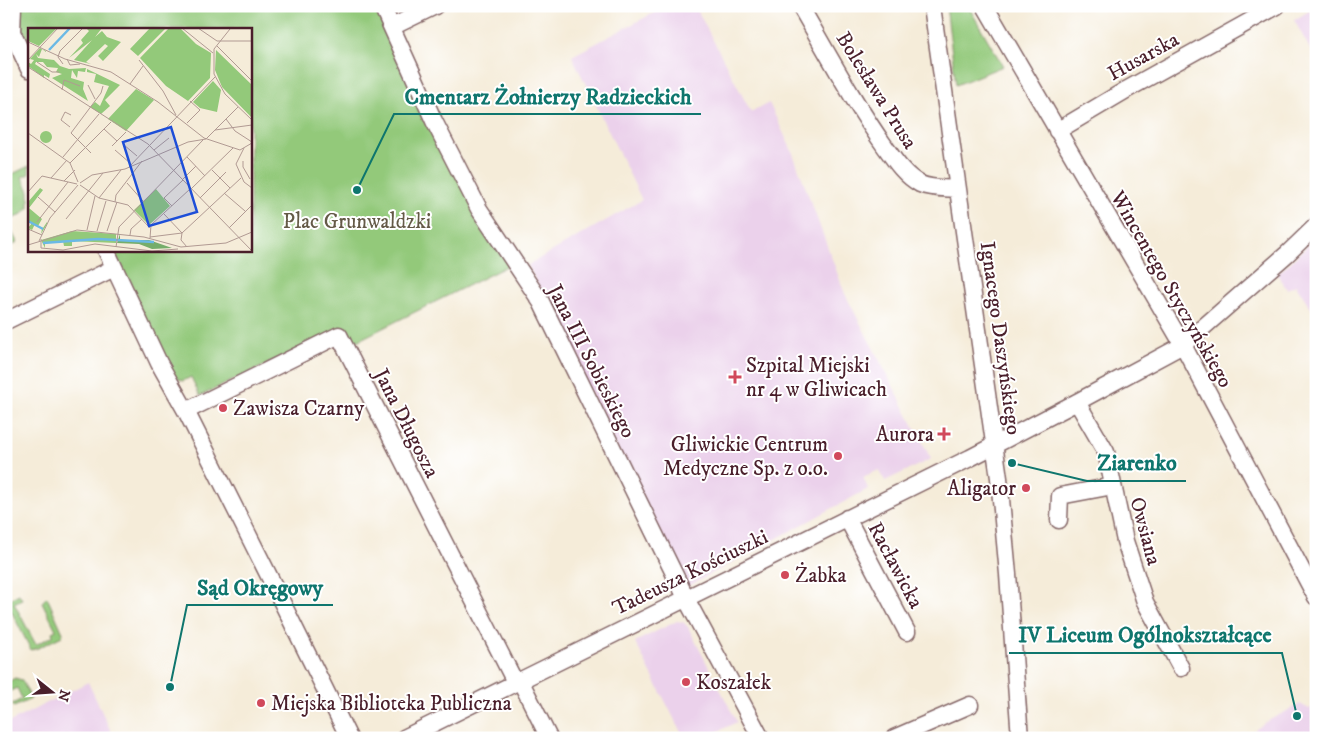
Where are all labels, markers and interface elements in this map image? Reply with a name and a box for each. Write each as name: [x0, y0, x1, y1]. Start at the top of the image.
street label: Bolesława Prusa: [830, 27, 923, 154]
street label: Husarska: [1103, 27, 1184, 87]
inset map: [28, 28, 251, 251]
callout: Cmentarz Żołnierzy Radzieckich: [394, 77, 701, 114]
text: Cmentarz Żołnierzy Radzieckich: [404, 83, 692, 111]
street label: Wincentego Styczyńskiego: [1104, 186, 1238, 393]
park label: Plac Grunwaldzki: [283, 209, 431, 235]
street label: Ignacego Daszyńskiego: [974, 240, 1026, 436]
street label: Jana III Sobieskiego: [540, 279, 641, 443]
place label: Szpital Miejski nr 4 w Gliwicach: [746, 353, 887, 403]
street label: Jana Długosza: [367, 363, 445, 482]
marker: Szpital Miejski nr 4 w Gliwicach: [728, 370, 742, 384]
place label: Zawisza Czarny: [233, 396, 365, 422]
marker: Zawisza Czarny: [217, 402, 229, 414]
place label: Aurora: [876, 422, 934, 448]
marker: Aurora: [938, 428, 950, 440]
place label: Gliwickie Centrum Medyczne Sp. z o.o.: [663, 432, 828, 482]
callout: Ziarenko: [1087, 444, 1186, 481]
marker: Gliwickie Centrum Medyczne Sp. z o.o.: [832, 450, 844, 462]
text: Ziarenko: [1097, 450, 1177, 477]
place label: Aligator: [947, 476, 1016, 502]
marker: Aligator: [1020, 482, 1032, 494]
street label: Owsiana: [1123, 494, 1167, 568]
street label: Racławicka: [862, 518, 929, 613]
street label: Tadeusza Kościuszki: [608, 524, 773, 622]
place label: Żabka: [795, 562, 847, 589]
callout: Sąd Okręgowy: [187, 568, 333, 605]
marker: Żabka: [779, 569, 791, 581]
text: Sąd Okręgowy: [197, 575, 324, 602]
callout: IV Liceum Ogólnokształcące: [1009, 616, 1282, 653]
text: IV Liceum Ogólnokształcące: [1018, 622, 1272, 649]
north arrow: [28, 666, 78, 716]
place label: Koszałek: [696, 670, 772, 696]
marker: Koszałek: [680, 676, 692, 688]
text: N: [53, 687, 74, 704]
place label: Miejska Biblioteka Publiczna: [271, 691, 512, 717]
marker: Miejska Biblioteka Publiczna: [255, 697, 267, 709]

